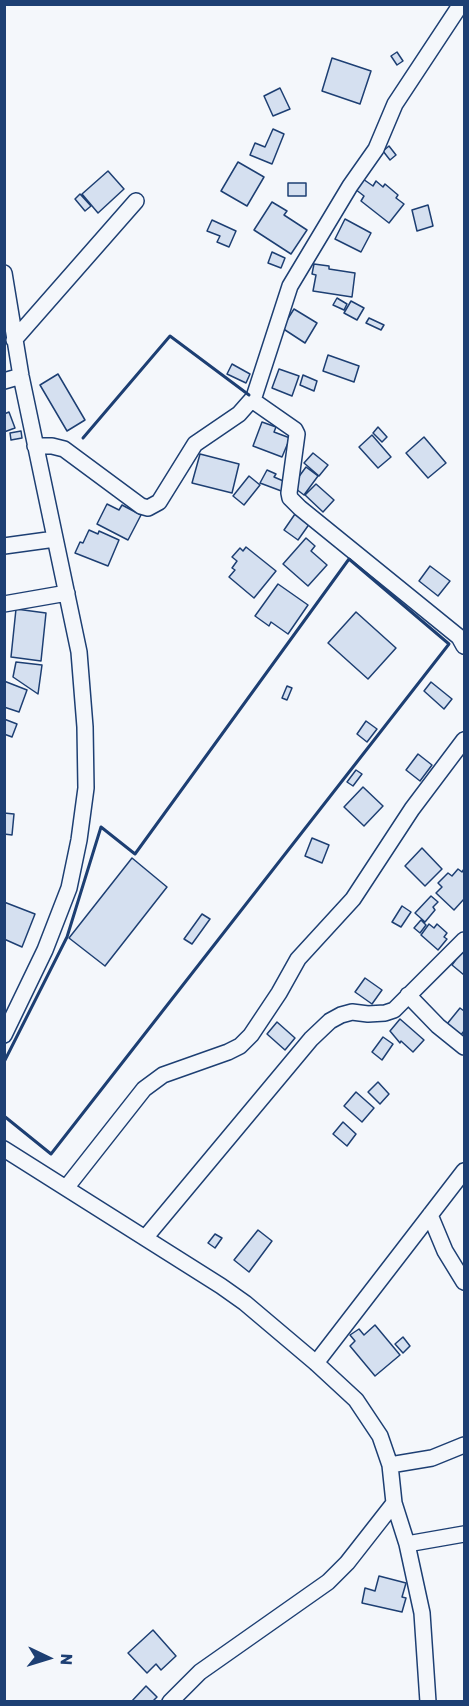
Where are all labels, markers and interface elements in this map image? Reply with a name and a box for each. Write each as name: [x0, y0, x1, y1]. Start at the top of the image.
north arrow: [18, 1628, 78, 1688]
text: N: [57, 1653, 76, 1666]

